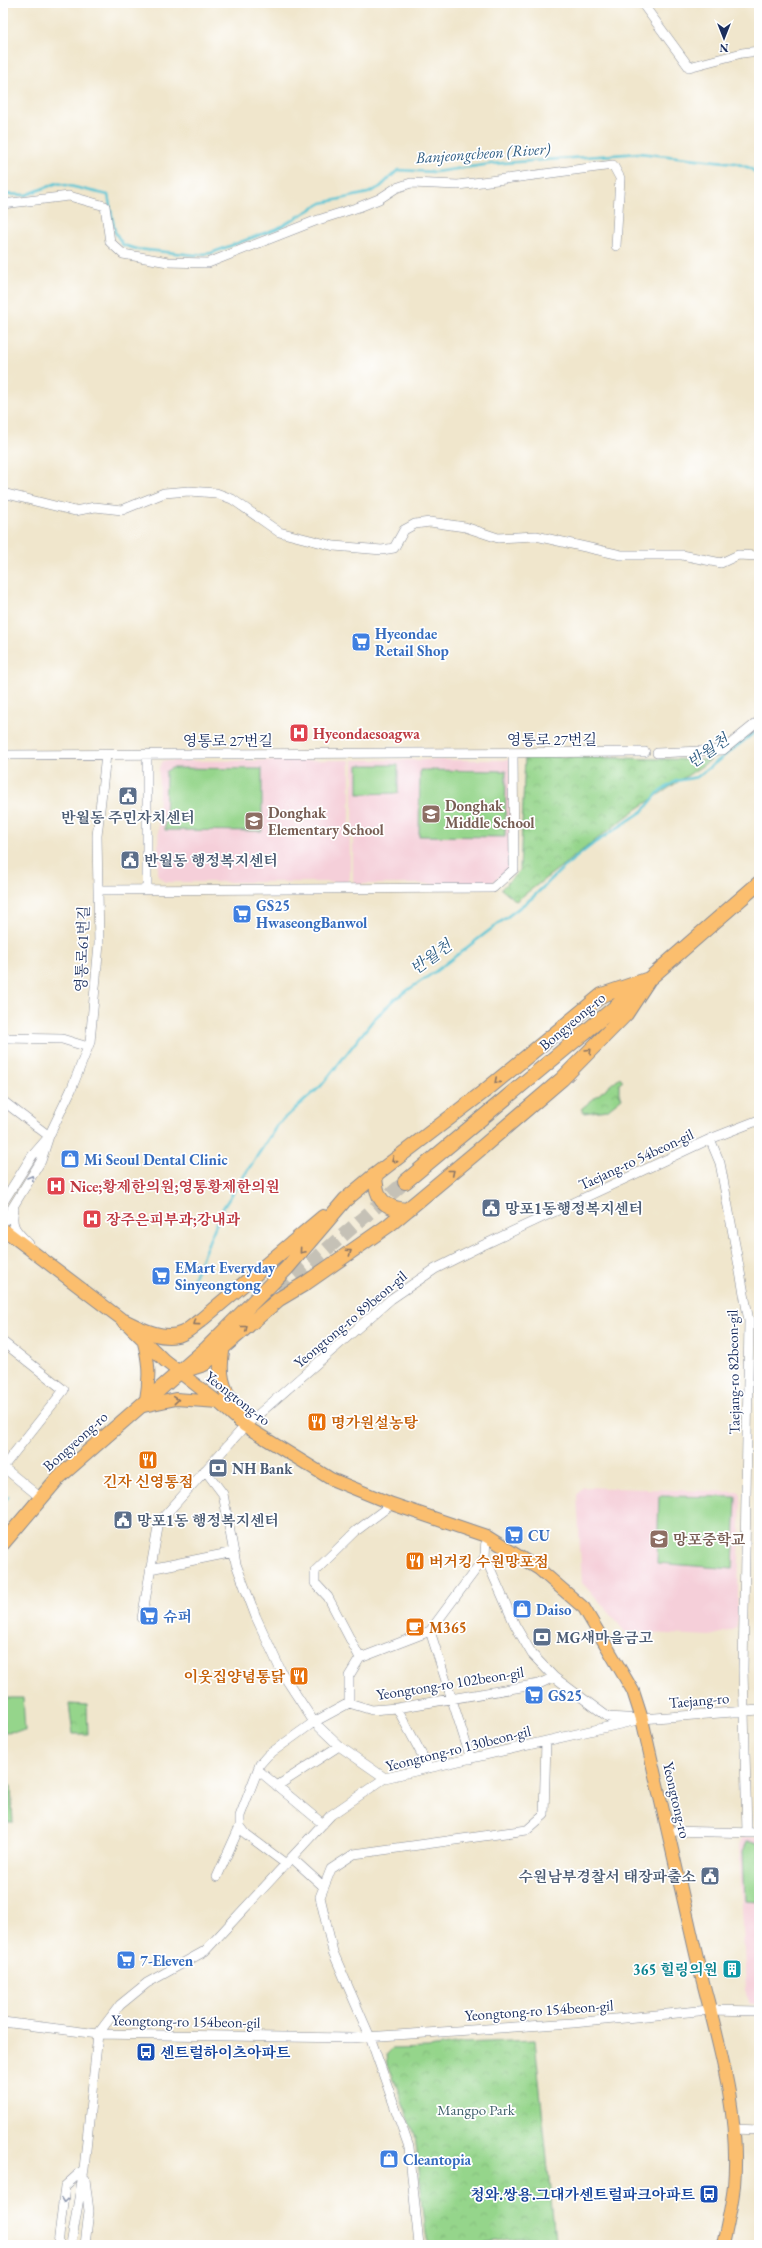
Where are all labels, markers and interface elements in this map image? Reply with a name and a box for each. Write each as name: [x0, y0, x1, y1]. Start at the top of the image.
north arrow: [704, 18, 744, 58]
text: N: [719, 41, 728, 55]
water label: Banjeongcheon (River): [414, 138, 551, 168]
place label: Hyeondae Retail Shop: [375, 624, 449, 660]
supermarket icon: Hyeondae Retail Shop: [350, 631, 372, 653]
hospital icon: Hyeondaesoagwa: [288, 722, 310, 744]
place label: Hyeondaesoagwa: [313, 724, 420, 743]
water label: 반월천: [683, 728, 734, 773]
street label: 영통로 27번길: [507, 730, 597, 749]
street label: 영통로 27번길: [183, 731, 273, 750]
public building icon: 반월동 주민자치센터: [117, 785, 139, 807]
place label: Donghak Middle School: [445, 796, 535, 832]
place label: Donghak Elementary School: [268, 803, 385, 839]
school or university icon: Donghak Middle School: [420, 803, 442, 825]
place label: 반월동 주민자치센터: [61, 808, 195, 827]
school or university icon: Donghak Elementary School: [243, 810, 265, 832]
public building icon: 반월동 행정복지센터: [119, 849, 141, 871]
place label: 반월동 행정복지센터: [144, 851, 278, 870]
place label: GS25 HwaseongBanwol: [256, 896, 368, 932]
supermarket icon: GS25 HwaseongBanwol: [231, 903, 253, 925]
street label: 영통로61번길: [71, 905, 93, 993]
water label: 반월천: [406, 934, 457, 979]
street label: Bongyeong-ro: [535, 988, 609, 1054]
one-way arrow: [584, 1048, 592, 1056]
one-way arrow: [495, 1076, 502, 1083]
street label: Taejang-ro 54beon-gil: [575, 1124, 697, 1194]
shop icon: Mi Seoul Dental Clinic: [59, 1148, 81, 1170]
place label: Mi Seoul Dental Clinic: [84, 1150, 228, 1169]
one-way arrow: [392, 1155, 399, 1162]
one-way arrow: [447, 1170, 455, 1177]
one-way arrow: [26, 1175, 33, 1182]
hospital icon: Nice;황제한의원;영통황제한의원: [45, 1175, 67, 1197]
place label: Nice;황제한의원;영통황제한의원: [70, 1177, 280, 1196]
public building icon: 망포1동행정복지센터: [480, 1197, 502, 1219]
place label: 망포1동행정복지센터: [505, 1199, 643, 1218]
hospital icon: 장주은피부과;강내과: [81, 1208, 103, 1230]
place label: 장주은피부과;강내과: [106, 1210, 241, 1229]
one-way arrow: [299, 1246, 306, 1253]
one-way arrow: [345, 1250, 352, 1257]
place label: EMart Everyday Sinyeongtong: [175, 1258, 276, 1294]
supermarket icon: EMart Everyday Sinyeongtong: [150, 1265, 172, 1287]
street label: Yeongtong-ro 89beon-gil: [290, 1266, 411, 1372]
street label: Taejang-ro 82beon-gil: [722, 1309, 744, 1435]
one-way arrow: [194, 1318, 201, 1325]
one-way arrow: [240, 1326, 247, 1333]
street label: Yeongtong-ro: [201, 1367, 275, 1429]
one-way arrow: [172, 1395, 179, 1404]
street label: Bongyeong-ro: [39, 1407, 111, 1475]
restaurant icon: 명가원설농탕: [306, 1411, 328, 1433]
place label: 명가원설농탕: [331, 1413, 418, 1432]
restaurant icon: 긴자 신영통점: [137, 1449, 159, 1471]
bank icon: NH Bank: [207, 1457, 229, 1479]
place label: NH Bank: [232, 1459, 293, 1478]
place label: 긴자 신영통점: [103, 1472, 193, 1491]
public building icon: 망포1동 행정복지센터: [112, 1509, 134, 1531]
place label: 망포1동 행정복지센터: [137, 1511, 279, 1530]
supermarket icon: CU: [503, 1524, 525, 1546]
place label: CU: [528, 1526, 551, 1545]
school or university icon: 망포중학교: [648, 1528, 670, 1550]
place label: 망포중학교: [673, 1530, 746, 1549]
restaurant icon: 버거킹 수원망포점: [404, 1550, 426, 1572]
place label: 버거킹 수원망포점: [429, 1552, 548, 1571]
shop icon: Daiso: [511, 1598, 533, 1620]
place label: Daiso: [536, 1600, 572, 1619]
supermarket icon: 슈퍼: [138, 1605, 160, 1627]
place label: 슈퍼: [163, 1607, 192, 1626]
cafe icon: M365: [404, 1616, 426, 1638]
place label: M365: [429, 1618, 467, 1637]
bank icon: MG새마을금고: [531, 1626, 553, 1648]
place label: MG새마을금고: [556, 1628, 654, 1647]
street label: Yeongtong-ro 102beon-gil: [375, 1662, 526, 1704]
restaurant icon: 이웃집양념통닭: [288, 1665, 310, 1687]
place label: 이웃집양념통닭: [184, 1667, 286, 1686]
supermarket icon: GS25: [523, 1684, 545, 1706]
place label: GS25: [548, 1686, 582, 1705]
street label: Taejang-ro: [668, 1688, 730, 1712]
street label: Yeongtong-ro 130beon-gil: [383, 1721, 533, 1775]
street label: Yeongtong-ro: [659, 1760, 695, 1840]
public building icon: 수원남부경찰서 태장파출소: [699, 1865, 721, 1887]
place label: 수원남부경찰서 태장파출소: [519, 1867, 697, 1886]
supermarket icon: 7-Eleven: [115, 1949, 137, 1971]
place label: 7-Eleven: [140, 1951, 194, 1970]
building icon: 365 힐링의원: [721, 1958, 743, 1980]
place label: 365 힐링의원: [633, 1960, 718, 1979]
street label: Yeongtong-ro 154beon-gil: [464, 1995, 614, 2025]
street label: Yeongtong-ro 154beon-gil: [111, 2010, 261, 2032]
bus stop icon: 센트럴하이츠아파트: [135, 2041, 157, 2063]
place label: 센트럴하이츠아파트: [160, 2043, 291, 2062]
park label: Mangpo Park: [437, 2100, 516, 2119]
shop icon: Cleantopia: [378, 2148, 400, 2170]
place label: Cleantopia: [403, 2150, 472, 2169]
bus stop icon: 청와.쌍용.그대가센트럴파크아파트: [698, 2183, 720, 2205]
place label: 청와.쌍용.그대가센트럴파크아파트: [470, 2185, 696, 2204]
one-way arrow: [59, 2197, 68, 2203]

